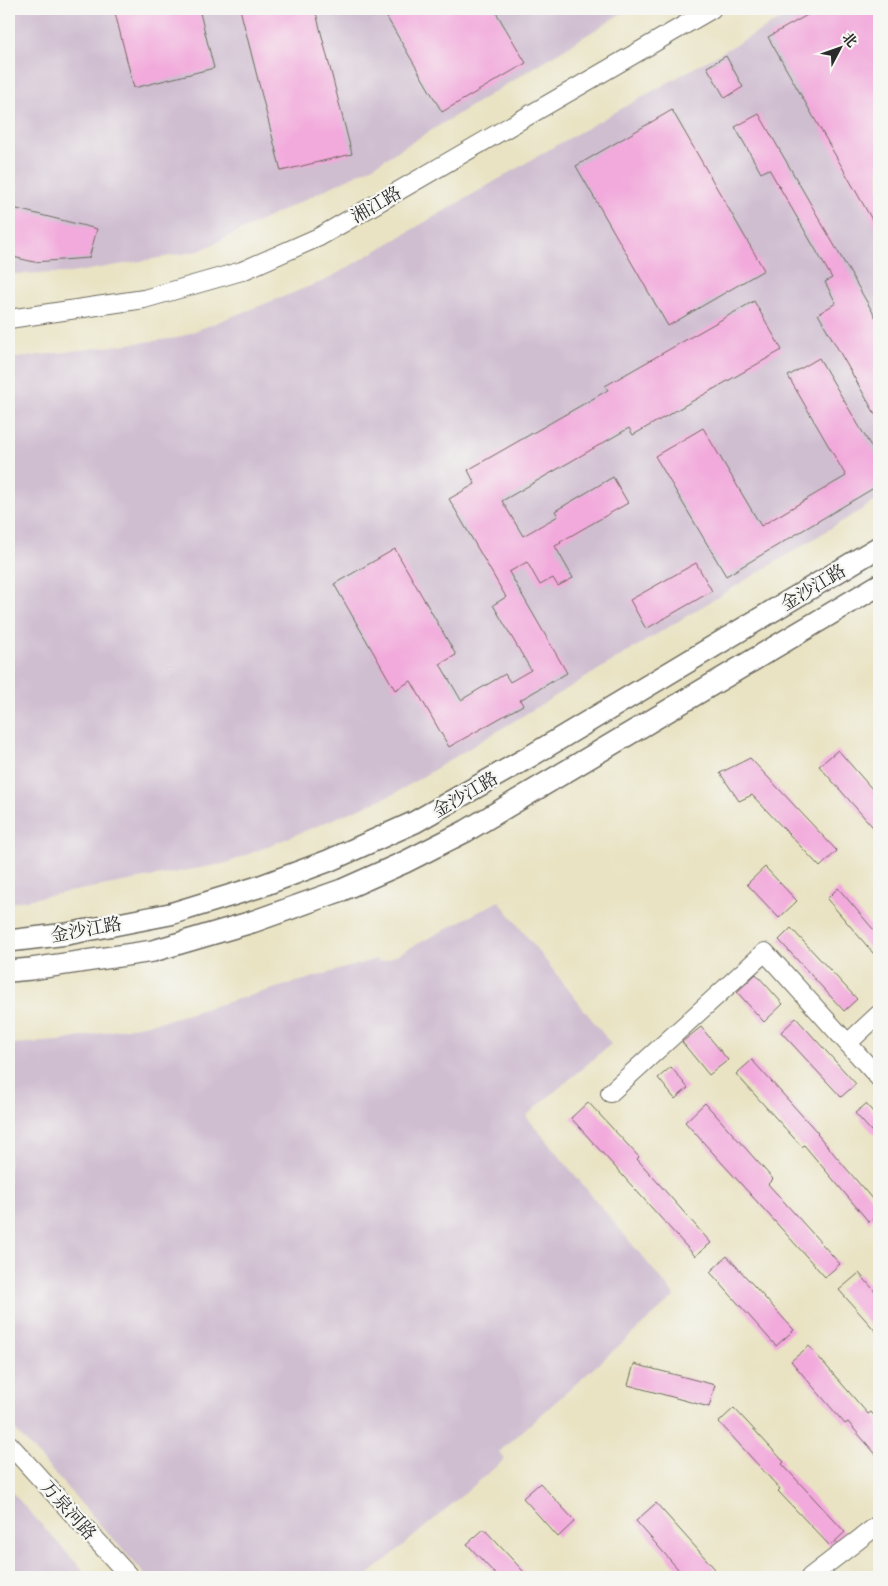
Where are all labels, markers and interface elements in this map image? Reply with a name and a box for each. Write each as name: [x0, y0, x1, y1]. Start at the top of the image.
north arrow: [816, 22, 866, 72]
text: 北: [838, 28, 862, 51]
street label: 湘江路: [346, 179, 406, 229]
street label: 金沙江路: [775, 557, 851, 617]
street label: 金沙江路: [427, 764, 503, 824]
street label: 金沙江路: [48, 909, 124, 949]
street label: 万泉河路: [35, 1474, 103, 1546]

